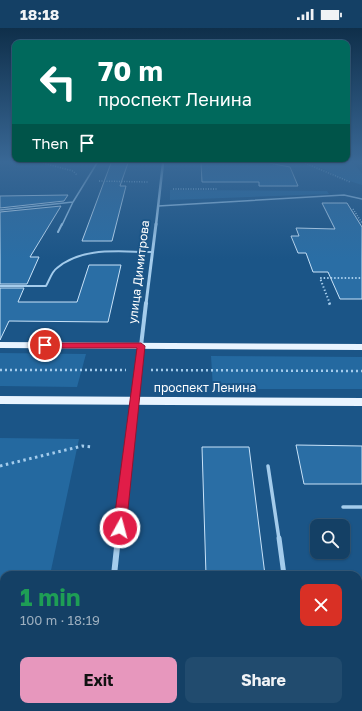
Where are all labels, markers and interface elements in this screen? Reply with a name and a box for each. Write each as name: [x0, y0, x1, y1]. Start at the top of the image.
text: 18:18: [20, 5, 59, 23]
text: 70 m: [98, 54, 163, 87]
icon: left: [32, 56, 84, 108]
text: проспект Ленина: [98, 88, 252, 110]
icon: arrive: [76, 132, 98, 154]
text: Then: [32, 134, 68, 152]
street label: улица Димитрова: [125, 219, 152, 325]
pin: [28, 328, 62, 362]
icon: arrive: [34, 334, 56, 356]
street label: проспект Ленина: [154, 380, 256, 395]
position arrow: [99, 507, 141, 549]
map controls: [310, 519, 350, 559]
button: search: [310, 519, 350, 559]
text: 1 min: [20, 582, 80, 611]
button: close: [300, 584, 342, 626]
text: 100 m · 18:19: [20, 612, 100, 628]
button: Exit: [20, 657, 177, 703]
button: Share: [185, 657, 342, 703]

